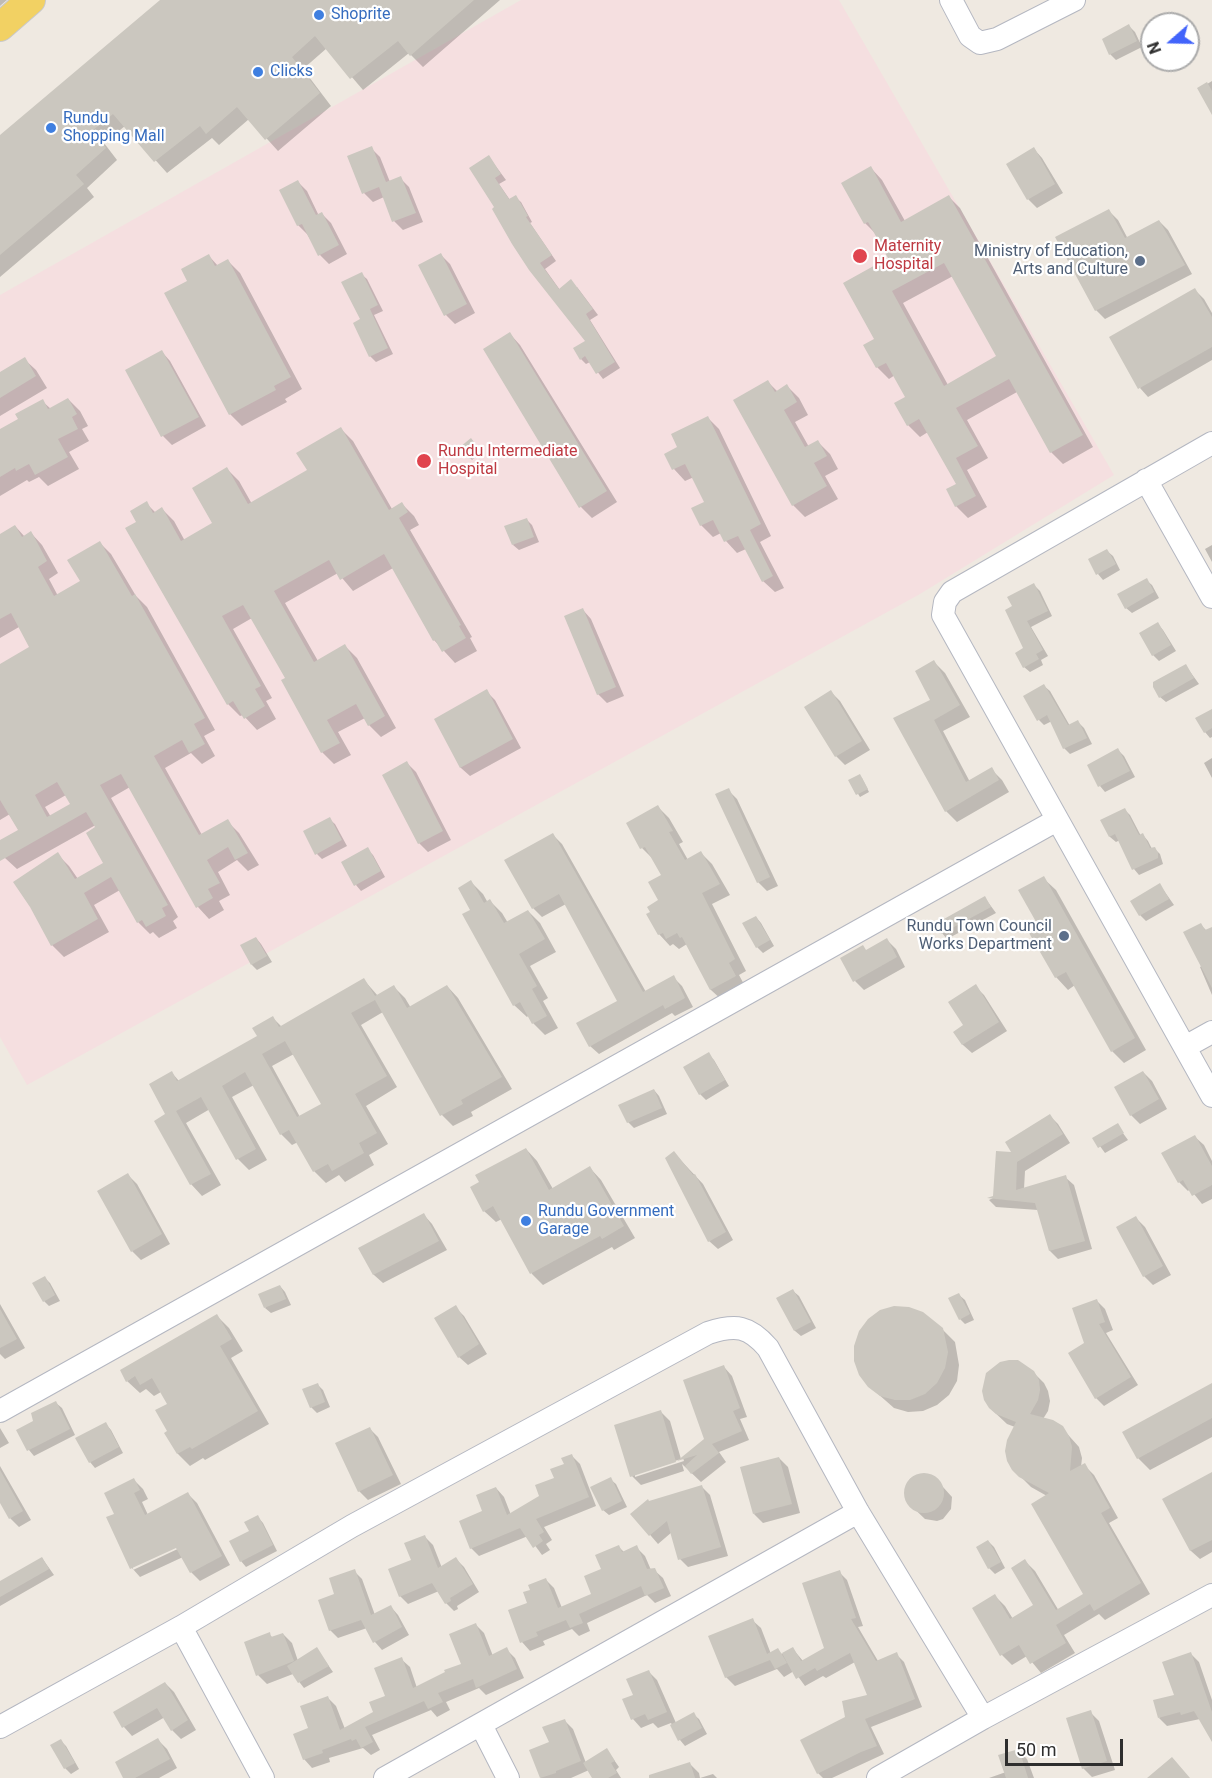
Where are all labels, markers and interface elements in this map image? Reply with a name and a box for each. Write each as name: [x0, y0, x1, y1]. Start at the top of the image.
place label: Shoprite: [331, 5, 390, 25]
marker: Shoprite: [312, 8, 326, 22]
north arrow: [1140, 12, 1200, 72]
text: N: [1144, 39, 1165, 56]
place label: Clicks: [270, 62, 313, 82]
marker: Clicks: [251, 65, 265, 79]
place label: Rundu Shopping Mall: [63, 109, 165, 147]
marker: Rundu Shopping Mall: [44, 121, 58, 135]
place label: Maternity Hospital: [874, 237, 941, 275]
place label: Ministry of Education, Arts and Culture: [974, 242, 1128, 280]
marker: Maternity Hospital: [851, 247, 869, 265]
marker: Ministry of Education, Arts and Culture: [1133, 254, 1147, 268]
place label: Rundu Intermediate Hospital: [438, 442, 578, 480]
marker: Rundu Intermediate Hospital: [415, 452, 433, 470]
place label: Rundu Town Council Works Department: [907, 917, 1052, 955]
marker: Rundu Town Council Works Department: [1057, 929, 1071, 943]
place label: Rundu Government Garage: [538, 1202, 674, 1240]
marker: Rundu Government Garage: [519, 1214, 533, 1228]
scale bar: [1008, 1727, 1126, 1765]
text: 50 m: [1016, 1739, 1056, 1760]

